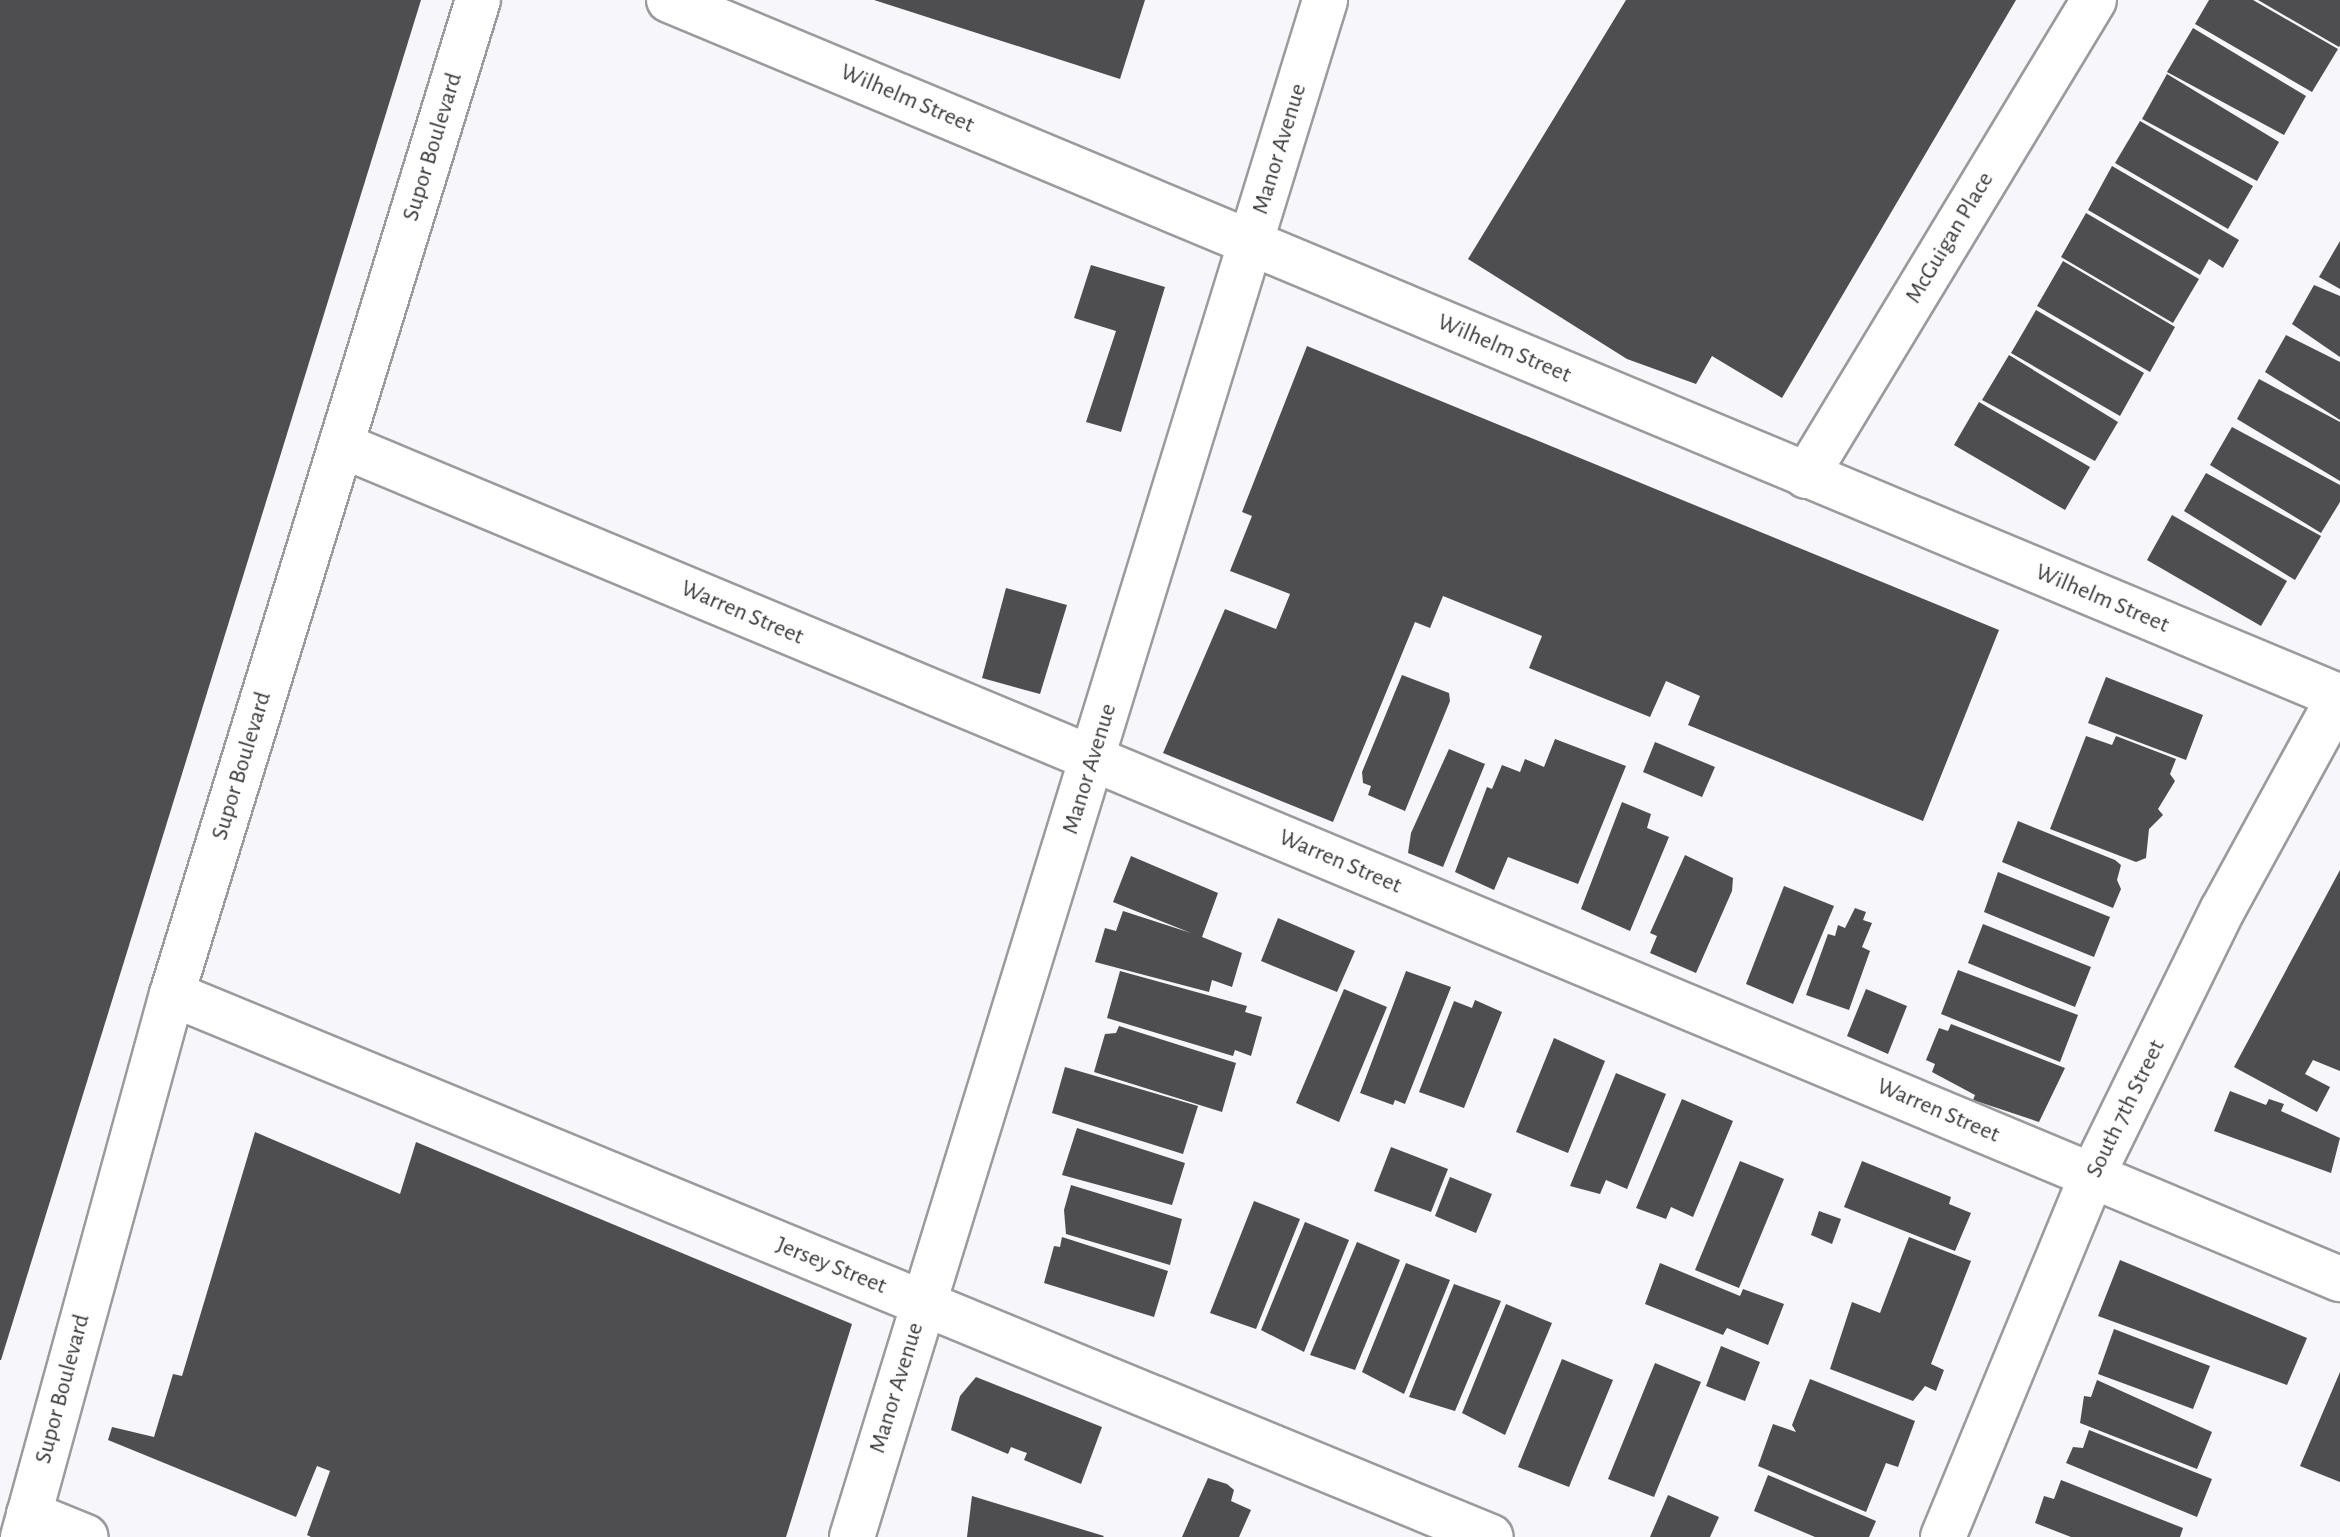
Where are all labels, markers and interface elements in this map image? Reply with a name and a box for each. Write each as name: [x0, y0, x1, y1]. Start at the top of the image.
street label: Wilhelm Street: [836, 58, 978, 140]
street label: Supor Boulevard: [397, 69, 469, 225]
street label: Manor Avenue: [1246, 80, 1314, 218]
street label: McGuigan Place: [1900, 167, 2000, 309]
street label: Wilhelm Street: [1433, 308, 1575, 390]
street label: Wilhelm Street: [2031, 558, 2173, 640]
street label: Warren Street: [676, 574, 808, 652]
street label: Supor Boulevard: [206, 688, 278, 844]
street label: Manor Avenue: [1056, 700, 1124, 838]
street label: Warren Street: [1274, 823, 1406, 901]
street label: South 7th Street: [2080, 1035, 2172, 1183]
street label: Warren Street: [1872, 1072, 2004, 1150]
street label: Jersey Street: [772, 1231, 890, 1301]
street label: Supor Boulevard: [29, 1311, 97, 1467]
street label: Manor Avenue: [863, 1319, 931, 1457]

